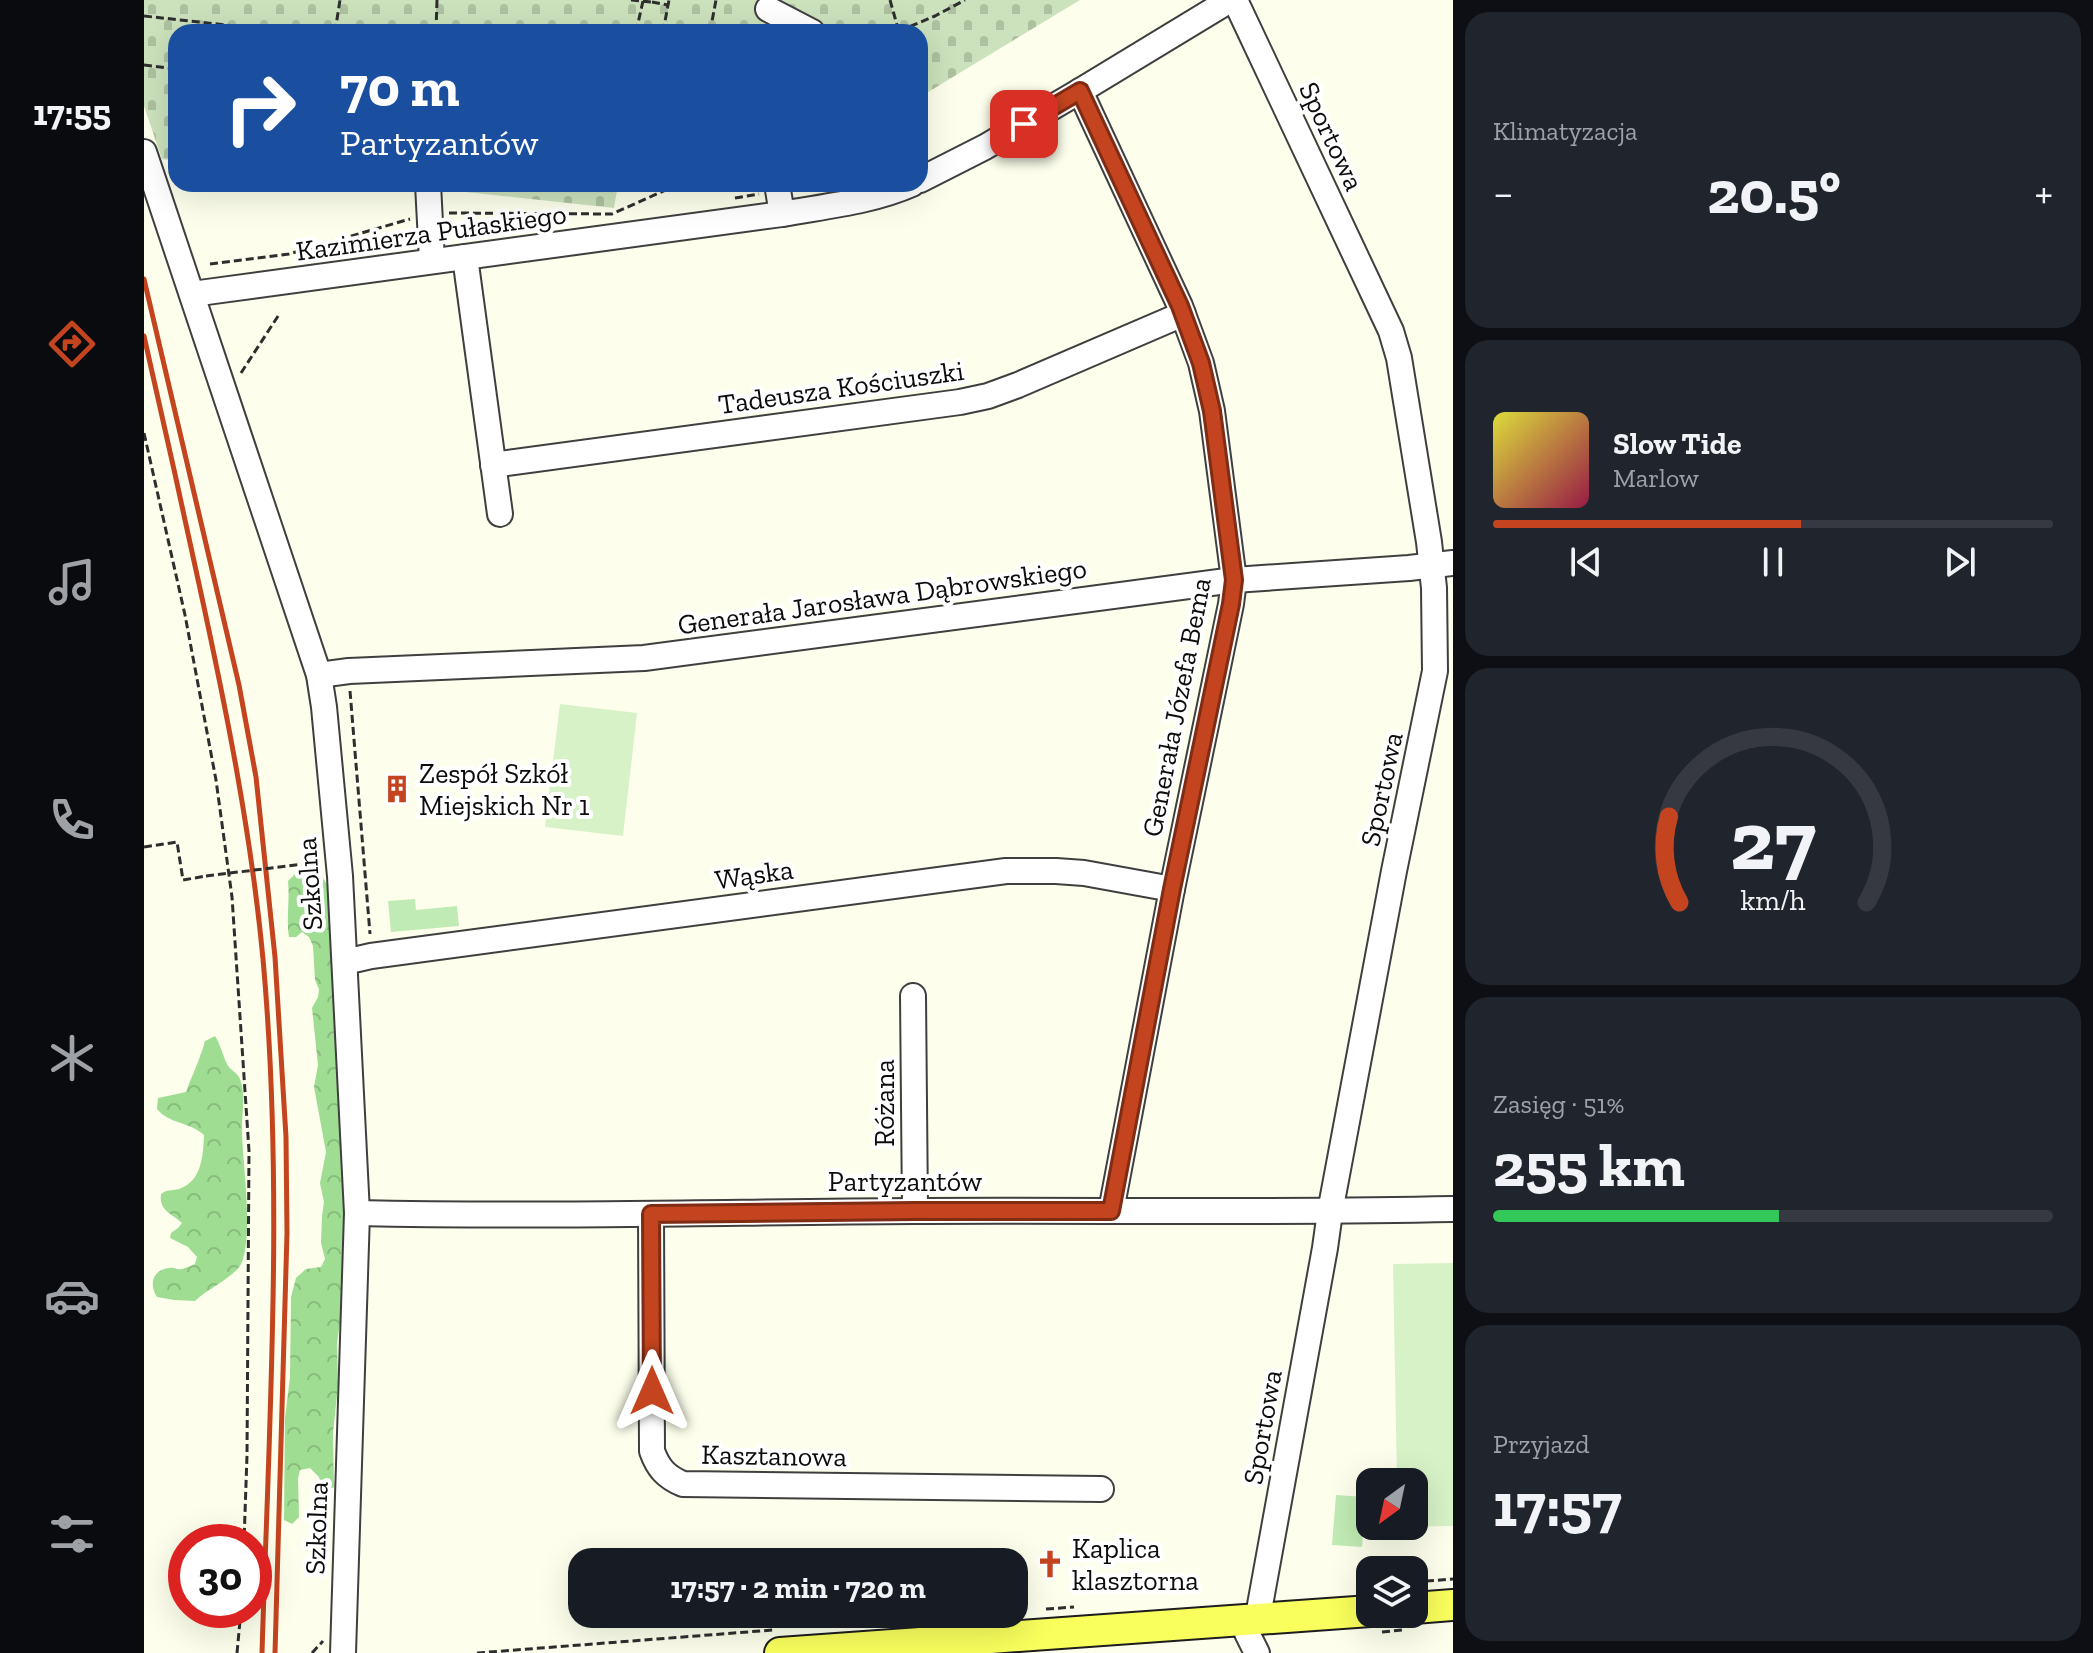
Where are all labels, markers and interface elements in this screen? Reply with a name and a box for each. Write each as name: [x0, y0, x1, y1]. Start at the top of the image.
text: 70 m: [340, 53, 460, 120]
icon: right: [208, 56, 312, 160]
street label: Sportowa: [1292, 77, 1371, 196]
pin: [990, 90, 1058, 158]
text: 17:55: [33, 91, 111, 134]
icon: arrive: [1002, 102, 1046, 146]
text: Klimatyzacja: [1493, 115, 1638, 147]
text: Partyzantów: [340, 121, 538, 164]
text: 20.5°: [1707, 156, 1841, 228]
text: −: [1493, 166, 1514, 219]
text: +: [2034, 166, 2053, 219]
street label: Kazimierza Pułaskiego: [294, 197, 568, 268]
icon: directions: [44, 316, 100, 372]
street label: Tadeusza Kościuszki: [716, 354, 966, 421]
text: Slow Tide: [1613, 426, 1741, 462]
text: Marlow: [1613, 462, 1699, 494]
icon: previous: [1564, 540, 1608, 584]
icon: pause: [1751, 540, 1795, 584]
icon: next: [1938, 540, 1982, 584]
street label: Generała Jarosława Dąbrowskiego: [676, 551, 1089, 642]
icon: music: [44, 554, 100, 610]
street label: Generała Józefa Bema: [1135, 574, 1218, 839]
street label: Sportowa: [1353, 729, 1410, 849]
place label: Zespół Szkół Miejskich Nr 1: [419, 757, 590, 822]
building icon: Zespół Szkół Miejskich Nr 1: [382, 774, 412, 804]
text: 27: [1730, 789, 1816, 889]
icon: phone: [44, 792, 100, 848]
street label: Szkolna: [290, 836, 329, 932]
street label: Wąska: [713, 853, 796, 896]
text: km/h: [1740, 883, 1806, 917]
icon: climate: [44, 1030, 100, 1086]
street label: Różana: [868, 1059, 901, 1147]
text: Zasięg · 51%: [1493, 1088, 1624, 1120]
text: 255 km: [1493, 1129, 1685, 1201]
street label: Partyzantów: [828, 1165, 983, 1198]
icon: car: [44, 1268, 100, 1324]
position arrow: [610, 1349, 694, 1433]
street label: Sportowa: [1236, 1367, 1289, 1487]
text: Przyjazd: [1493, 1428, 1590, 1460]
street label: Kasztanowa: [701, 1438, 848, 1473]
north arrow: [1356, 1468, 1428, 1540]
map controls: [1356, 1468, 1428, 1628]
text: 17:57: [1493, 1469, 1622, 1541]
street label: Szkolna: [298, 1480, 335, 1575]
icon: filters: [44, 1506, 100, 1562]
speed limit sign: 30: [168, 1524, 272, 1628]
place label: Kaplica klasztorna: [1072, 1532, 1199, 1597]
church icon: Kaplica klasztorna: [1035, 1549, 1065, 1579]
button: layers: [1356, 1556, 1428, 1628]
text: 17:57 · 2 min · 720 m: [670, 1570, 926, 1606]

